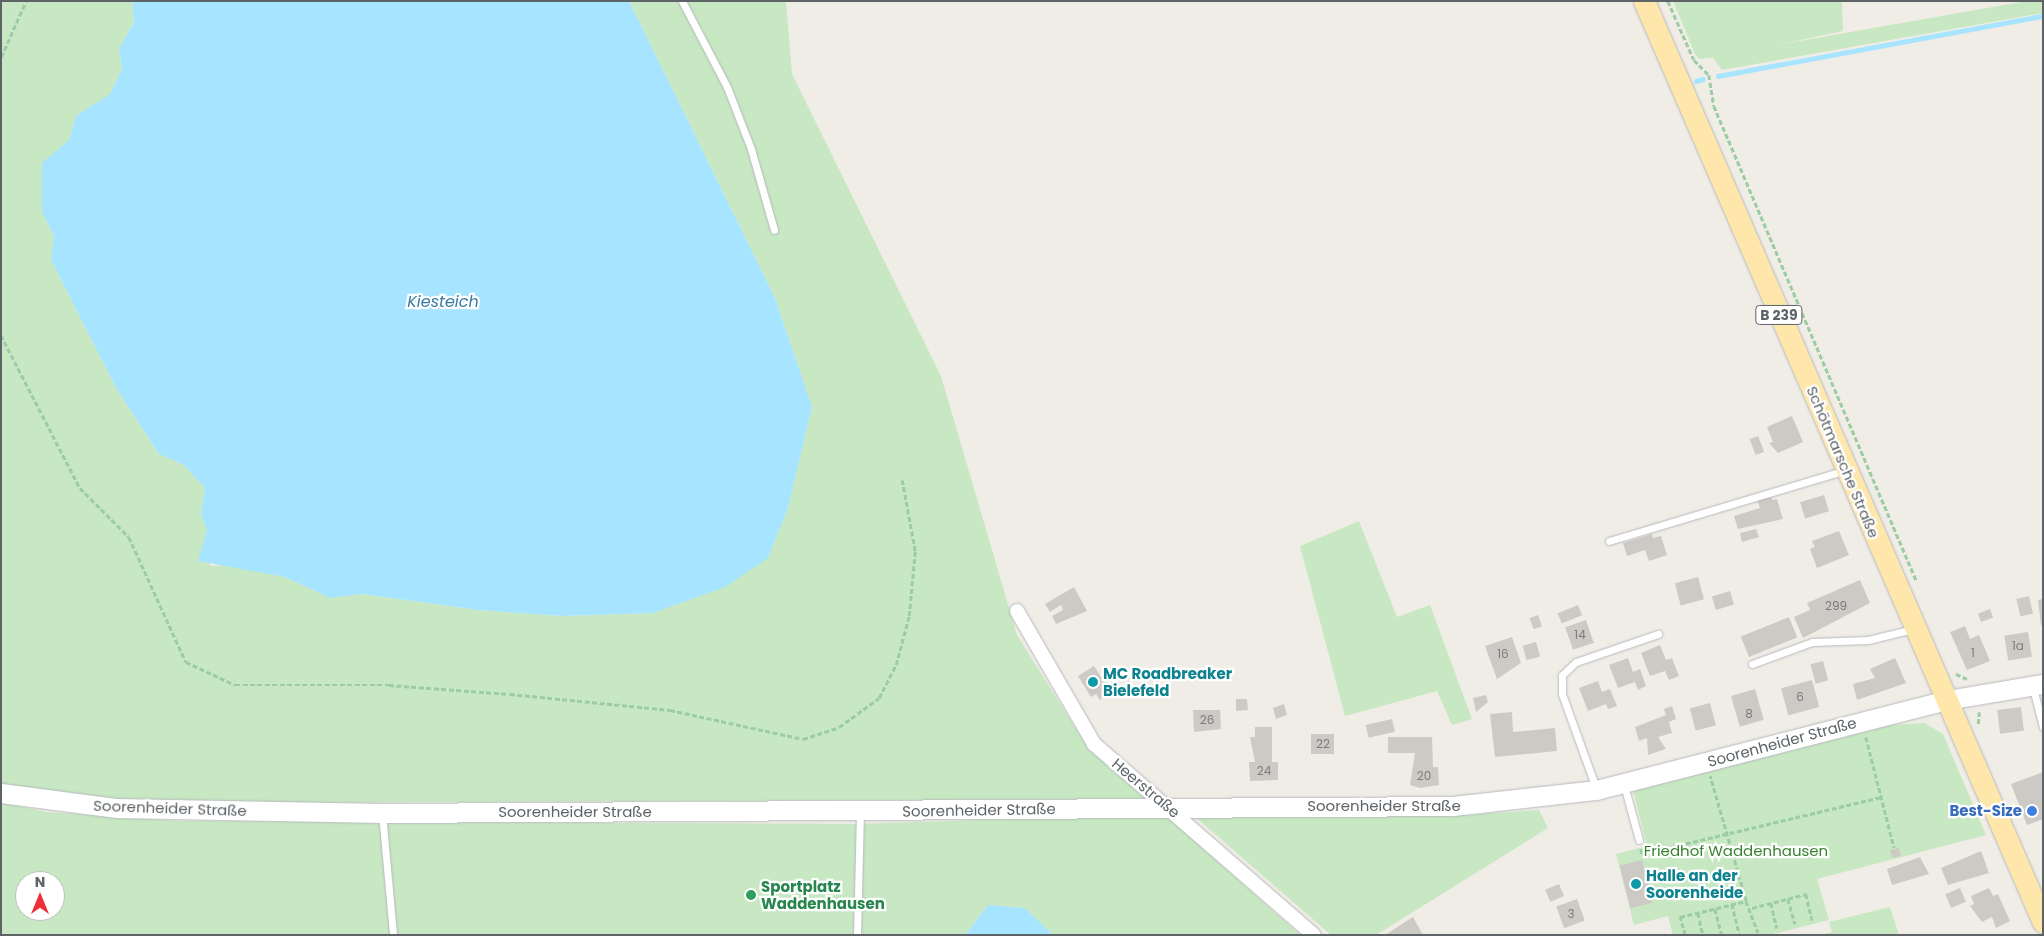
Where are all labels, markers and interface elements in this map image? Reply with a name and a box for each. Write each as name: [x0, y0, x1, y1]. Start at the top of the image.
water label: Kiesteich: [407, 292, 479, 312]
road number: B 239: [1755, 304, 1803, 326]
street label: Schötmarsche Straße: [1803, 383, 1883, 541]
house number: 299: [1825, 599, 1847, 613]
house number: 14: [1574, 628, 1586, 642]
house number: 1a: [2012, 639, 2024, 653]
house number: 1: [1971, 646, 1975, 660]
house number: 16: [1497, 647, 1509, 661]
place label: MC Roadbreaker Bielefeld: [1103, 664, 1232, 699]
marker: MC Roadbreaker Bielefeld: [1087, 676, 1099, 688]
house number: 6: [1796, 690, 1804, 704]
house number: 8: [1745, 707, 1753, 721]
house number: 26: [1200, 713, 1214, 727]
street label: Soorenheider Straße: [1705, 713, 1859, 771]
house number: 22: [1316, 737, 1330, 751]
street label: Heerstraße: [1108, 754, 1184, 822]
house number: 24: [1257, 764, 1271, 778]
house number: 20: [1417, 769, 1431, 783]
street label: Soorenheider Straße: [93, 796, 247, 820]
street label: Soorenheider Straße: [1307, 797, 1461, 815]
street label: Soorenheider Straße: [902, 800, 1056, 820]
place label: Best-Size: [1949, 802, 2022, 820]
street label: Soorenheider Straße: [498, 803, 652, 821]
marker: Best-Size: [2026, 805, 2038, 817]
park label: Friedhof Waddenhausen: [1644, 842, 1828, 860]
place label: Halle an der Soorenheide: [1646, 866, 1743, 901]
north arrow: [15, 871, 65, 921]
text: N: [35, 872, 45, 892]
place label: Sportplatz Waddenhausen: [761, 877, 885, 912]
marker: Halle an der Soorenheide: [1630, 878, 1642, 890]
marker: Sportplatz Waddenhausen: [745, 889, 757, 901]
house number: 3: [1567, 907, 1575, 921]

